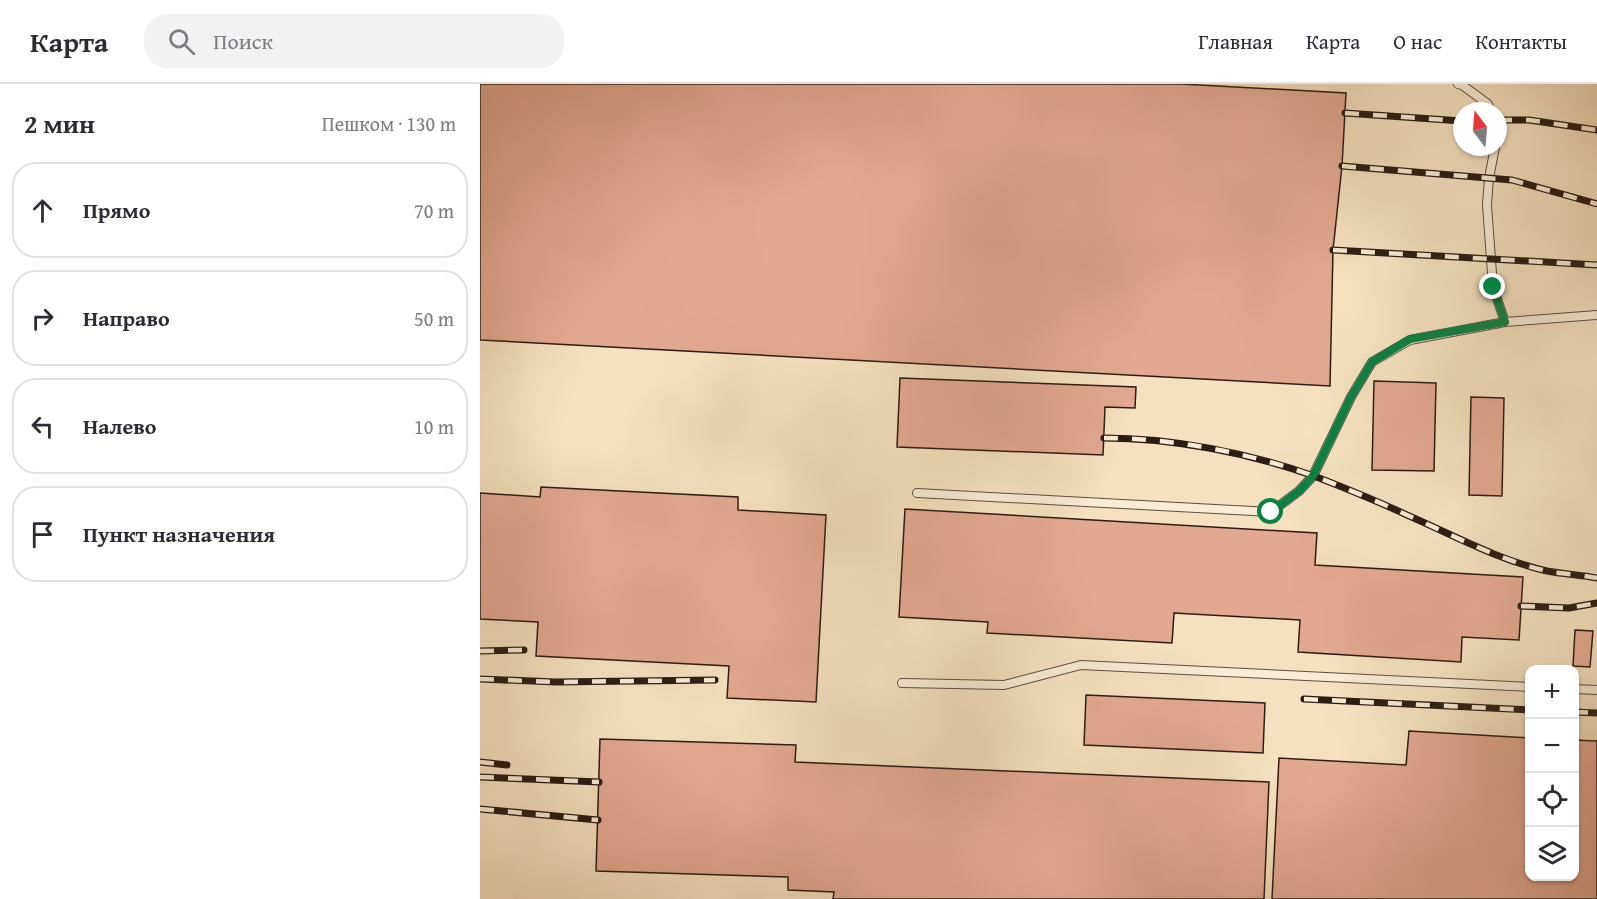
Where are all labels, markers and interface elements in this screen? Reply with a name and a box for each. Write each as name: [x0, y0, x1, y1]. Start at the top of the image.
search box: [144, 14, 564, 68]
text: Карта: [30, 21, 108, 62]
icon: search: [165, 25, 198, 58]
text: Поиск: [213, 25, 273, 57]
text: Главная: [1198, 26, 1273, 57]
text: Карта: [1306, 26, 1360, 57]
text: О нас: [1393, 26, 1442, 57]
text: Контакты: [1475, 26, 1567, 57]
north arrow: [1453, 102, 1507, 156]
text: 2 мин: [24, 104, 95, 143]
text: Пешком · 130 m: [322, 109, 456, 138]
icon: ahead: [26, 194, 59, 227]
text: Прямо: [83, 194, 150, 226]
text: 70 m: [414, 196, 454, 225]
route end: [1479, 273, 1505, 299]
icon: right: [26, 302, 59, 335]
text: Направо: [83, 302, 170, 334]
text: 50 m: [414, 304, 454, 333]
icon: left: [26, 410, 59, 443]
text: Налево: [83, 410, 156, 442]
text: 10 m: [414, 412, 454, 441]
route start: [1257, 498, 1283, 524]
icon: arrive: [26, 518, 59, 551]
text: Пункт назначения: [83, 518, 275, 550]
map controls: [1525, 665, 1579, 881]
button: +: [1525, 665, 1579, 719]
button: −: [1525, 719, 1579, 773]
button: locate: [1525, 773, 1579, 827]
button: layers: [1525, 827, 1579, 881]

